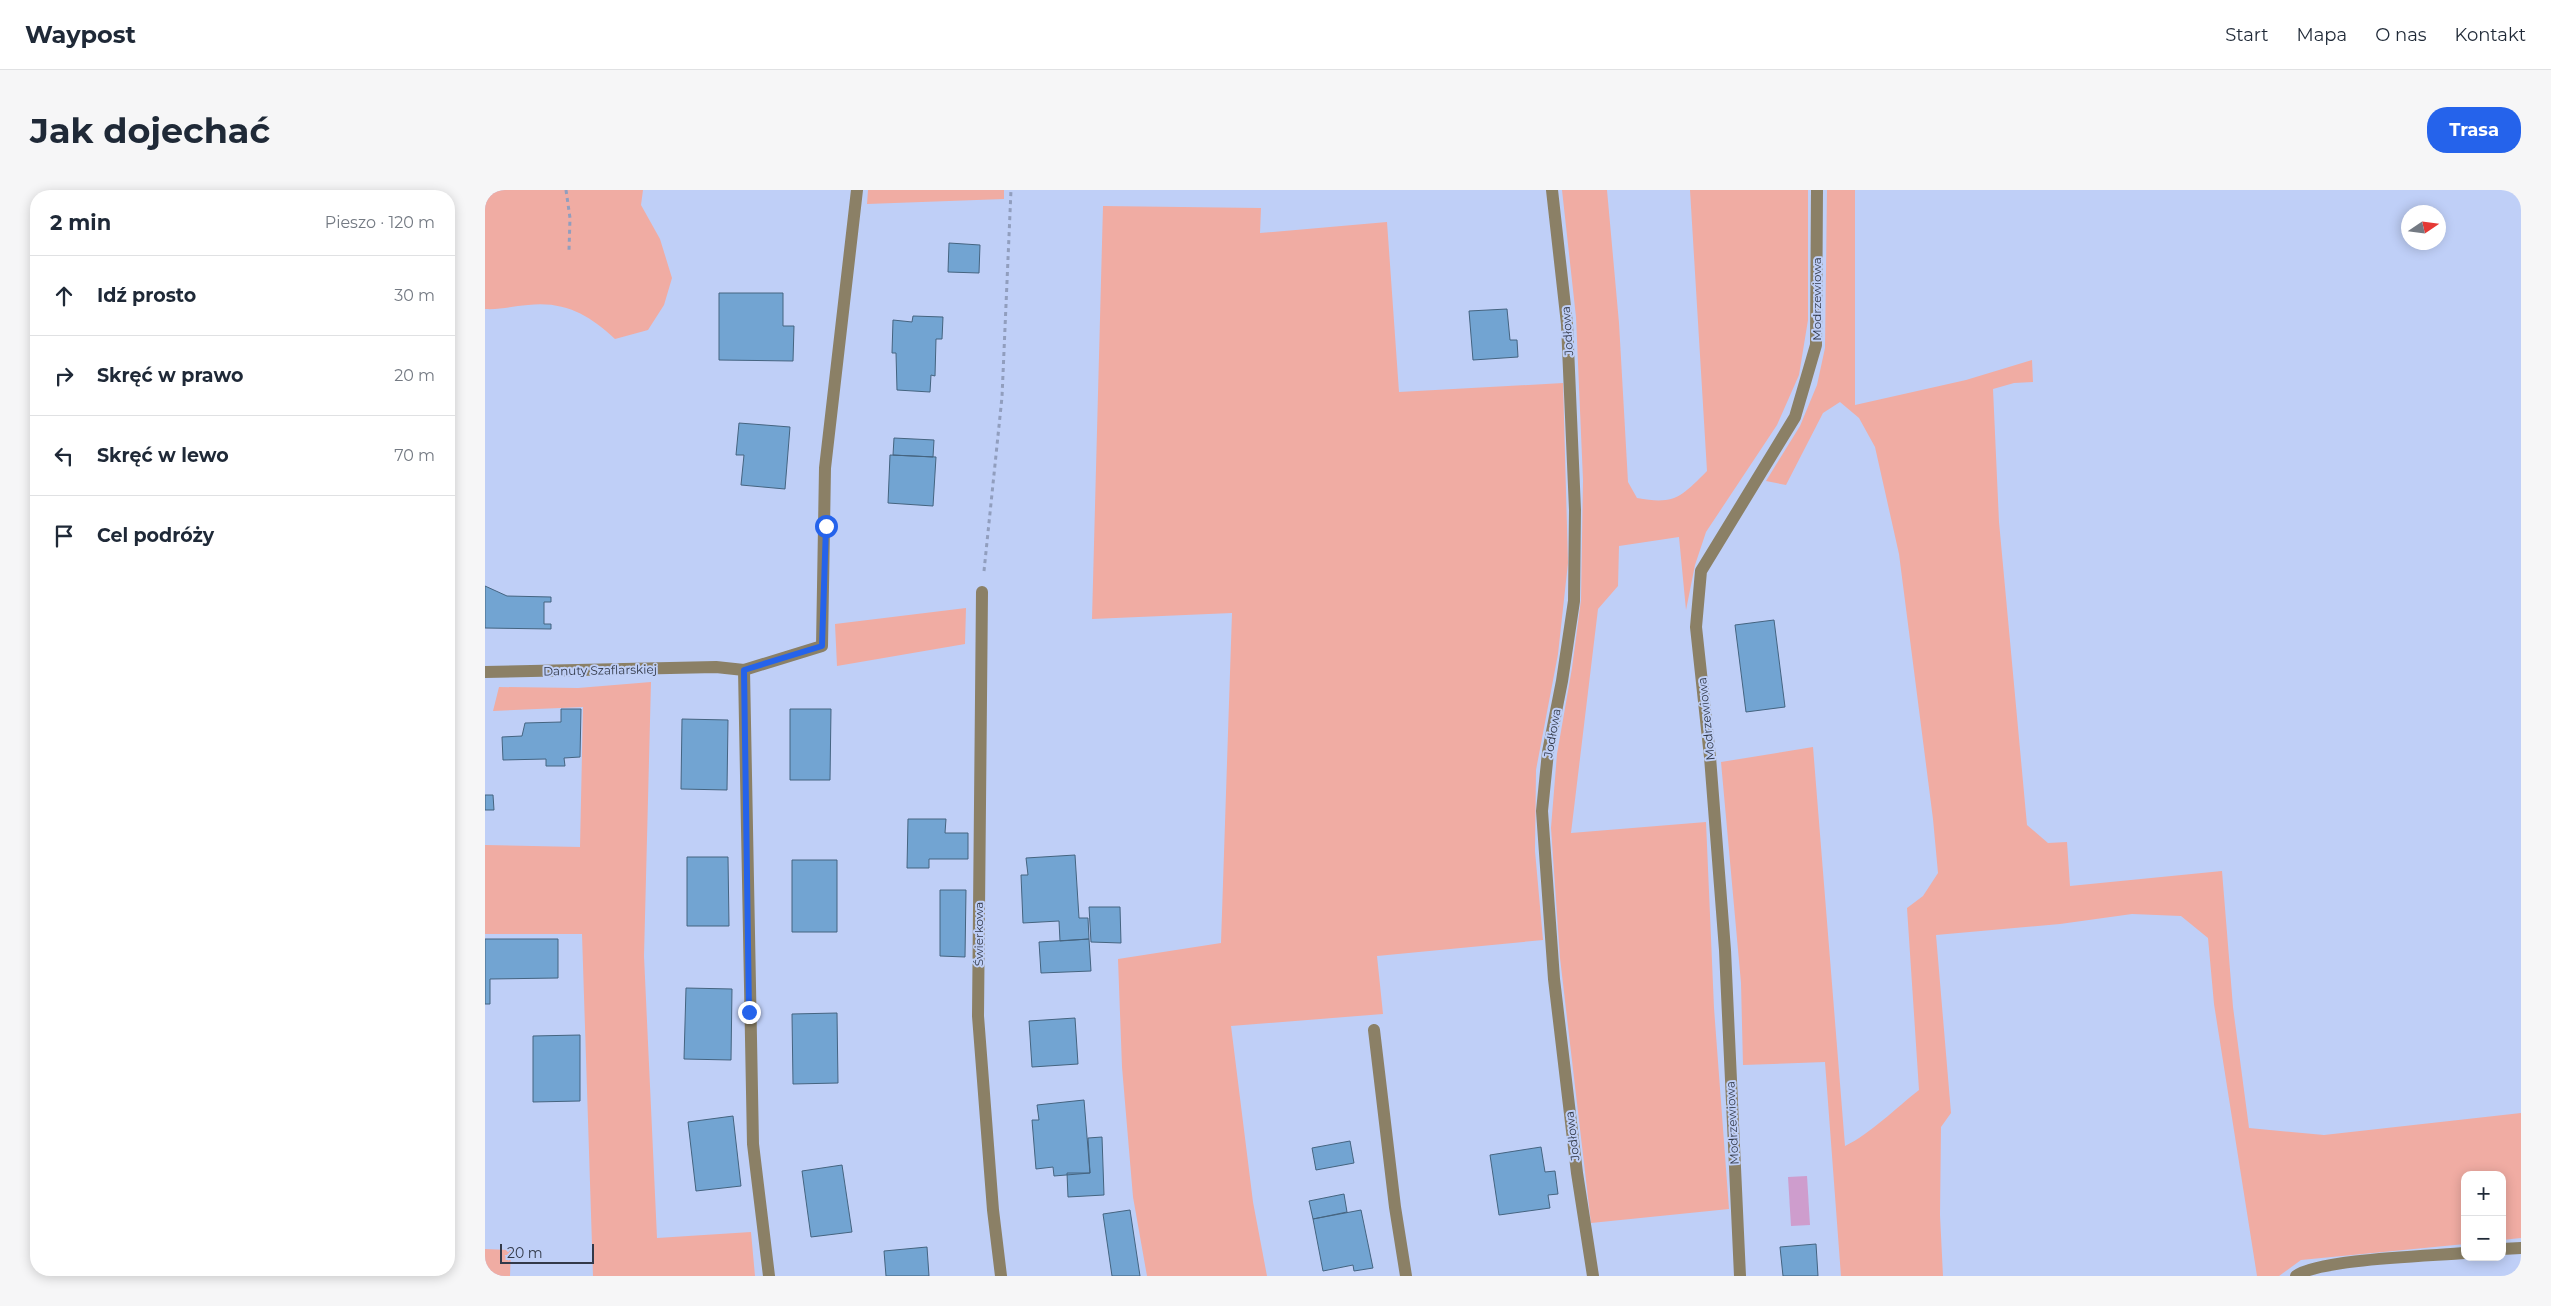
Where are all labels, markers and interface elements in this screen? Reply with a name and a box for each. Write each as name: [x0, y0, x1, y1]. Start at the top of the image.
text: Waypost: [25, 20, 136, 49]
text: Start: [2225, 24, 2269, 46]
text: Mapa: [2297, 24, 2347, 46]
text: O nas: [2375, 24, 2427, 46]
text: Kontakt: [2455, 24, 2526, 46]
button: Trasa: [2427, 107, 2521, 153]
text: Jak dojechać: [30, 109, 270, 152]
north arrow: [2401, 205, 2446, 250]
text: 2 min: [50, 210, 111, 235]
text: Pieszo · 120 m: [325, 213, 435, 232]
street label: Modrzewiowa: [1809, 257, 1824, 341]
icon: ahead: [50, 282, 78, 310]
text: Idź prosto: [97, 284, 196, 307]
text: 30 m: [394, 286, 435, 305]
street label: Jodłowa: [1558, 306, 1576, 357]
icon: right: [50, 362, 78, 390]
text: Skręć w prawo: [97, 364, 243, 387]
text: 20 m: [394, 366, 435, 385]
icon: left: [50, 442, 78, 470]
text: Skręć w lewo: [97, 444, 229, 467]
text: 70 m: [394, 446, 435, 465]
route start: [815, 515, 838, 538]
icon: arrive: [50, 522, 78, 550]
text: Cel podróży: [97, 524, 214, 547]
street label: Danuty Szaflarskiej: [543, 662, 657, 678]
street label: Modrzewiowa: [1694, 677, 1718, 761]
street label: Jodłowa: [1540, 707, 1564, 760]
street label: Świerkowa: [971, 902, 986, 966]
route end: [738, 1001, 761, 1024]
street label: Modrzewiowa: [1722, 1081, 1742, 1165]
street label: Jodłowa: [1562, 1110, 1583, 1163]
map controls: [2461, 1171, 2506, 1261]
button: +: [2461, 1171, 2506, 1216]
button: −: [2461, 1216, 2506, 1261]
scale bar: [500, 1241, 594, 1264]
text: 20 m: [507, 1244, 543, 1262]

